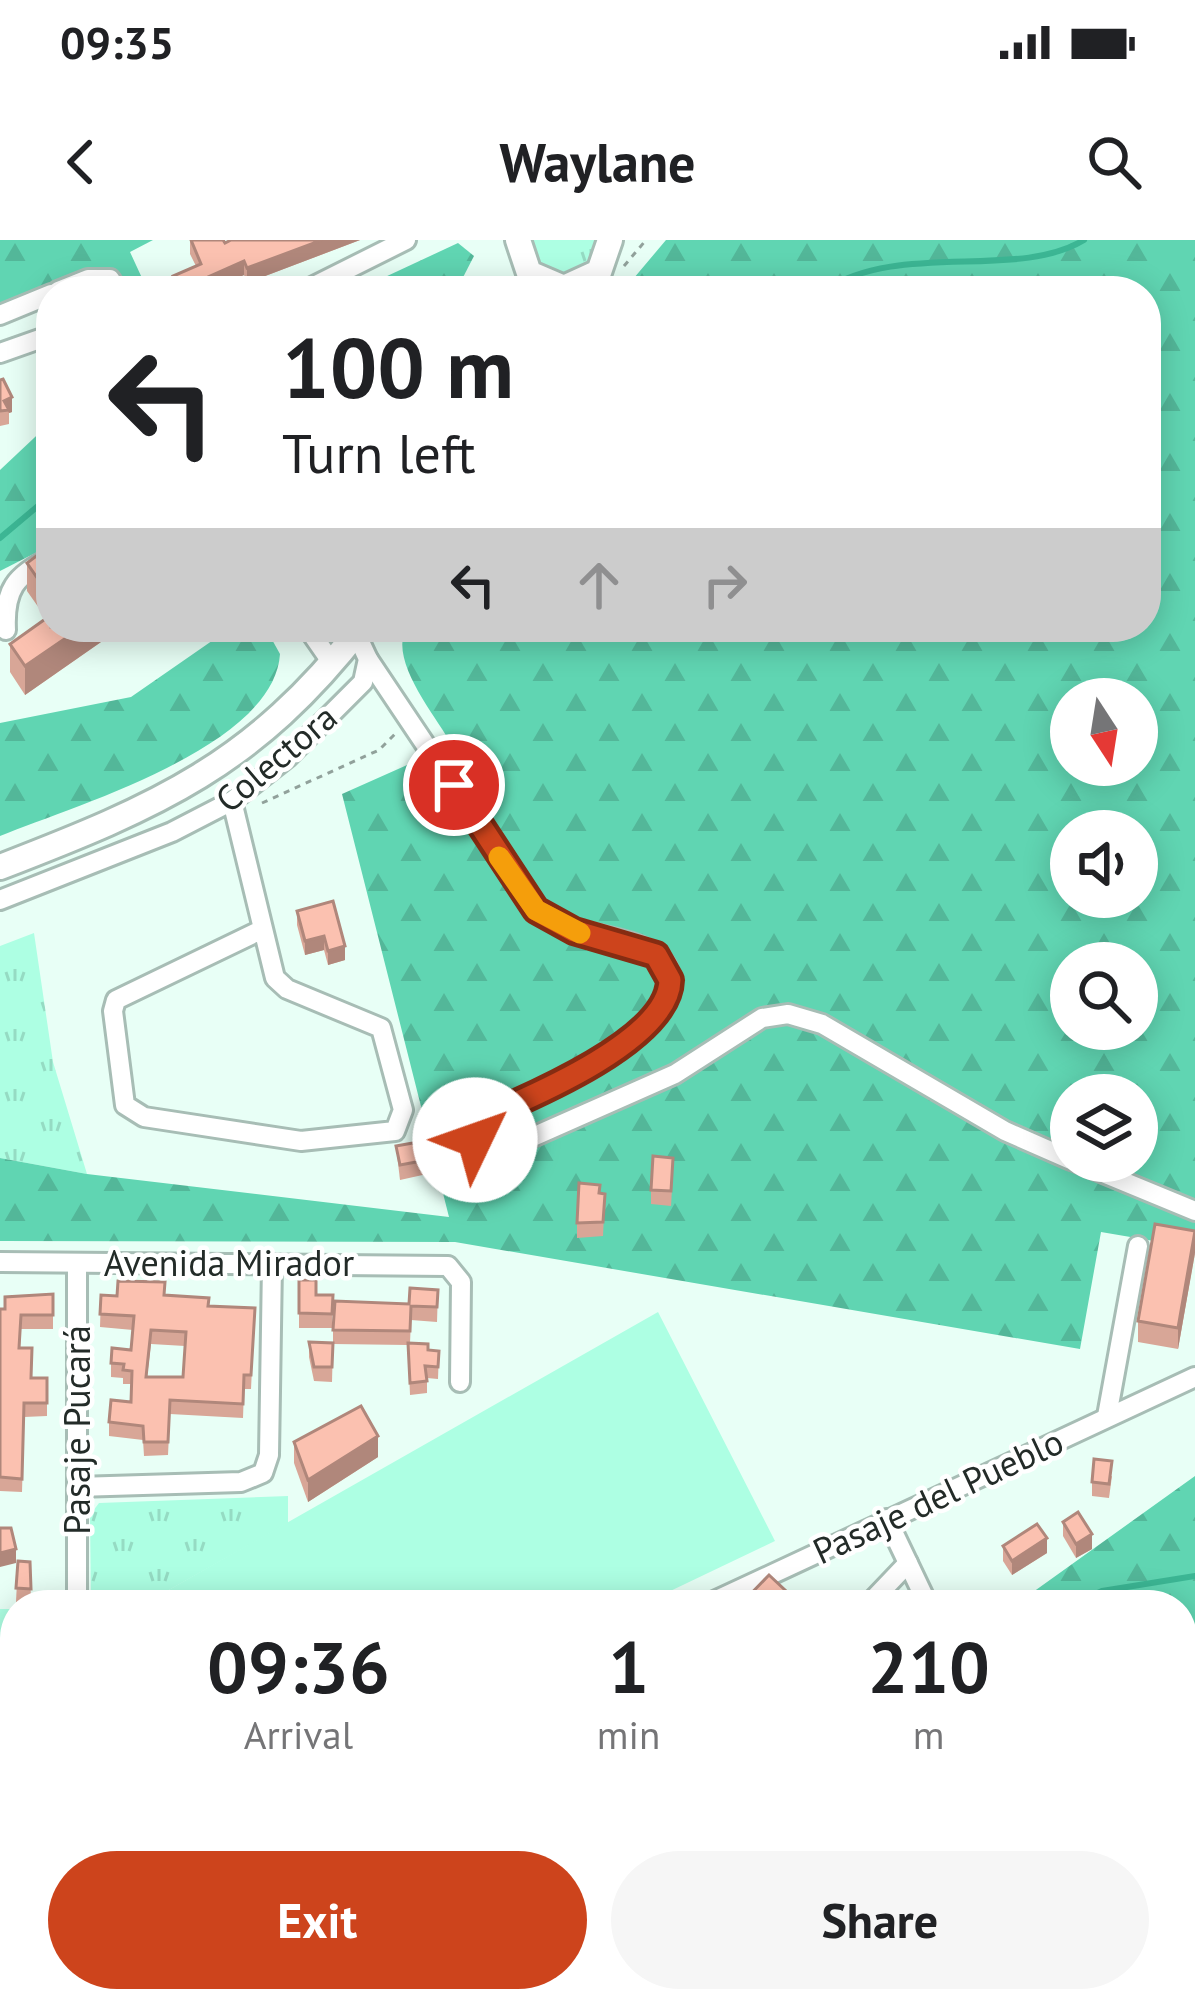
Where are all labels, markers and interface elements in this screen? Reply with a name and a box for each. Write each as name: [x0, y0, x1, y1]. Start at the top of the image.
text: 09:35: [60, 13, 174, 71]
text: Waylane: [499, 127, 696, 197]
icon: back: [48, 129, 114, 195]
icon: search: [1081, 129, 1147, 195]
text: 100 m: [282, 312, 514, 421]
icon: left: [84, 324, 240, 480]
text: Turn left: [282, 418, 476, 488]
icon: left: [440, 552, 506, 618]
icon: ahead: [566, 552, 632, 618]
icon: right: [692, 552, 758, 618]
north arrow: [1050, 678, 1158, 786]
map controls: [1050, 678, 1158, 1182]
street label: Colectora: [205, 693, 346, 822]
pin: [403, 734, 505, 836]
icon: arrive: [421, 752, 487, 818]
button: sound: [1050, 810, 1158, 918]
button: search: [1050, 942, 1158, 1050]
button: layers: [1050, 1074, 1158, 1182]
position arrow: [412, 1077, 538, 1203]
street label: Avenida Mirador: [104, 1239, 354, 1286]
street label: Pasaje Pucará: [53, 1325, 100, 1535]
street label: Pasaje del Pueblo: [805, 1417, 1070, 1574]
text: 09:36: [207, 1620, 390, 1713]
text: 1: [608, 1620, 649, 1713]
text: 210: [867, 1620, 990, 1713]
text: Arrival: [244, 1709, 353, 1760]
text: min: [597, 1709, 660, 1760]
text: m: [913, 1709, 944, 1760]
button: Exit: [48, 1851, 587, 1989]
button: Share: [611, 1851, 1149, 1989]

